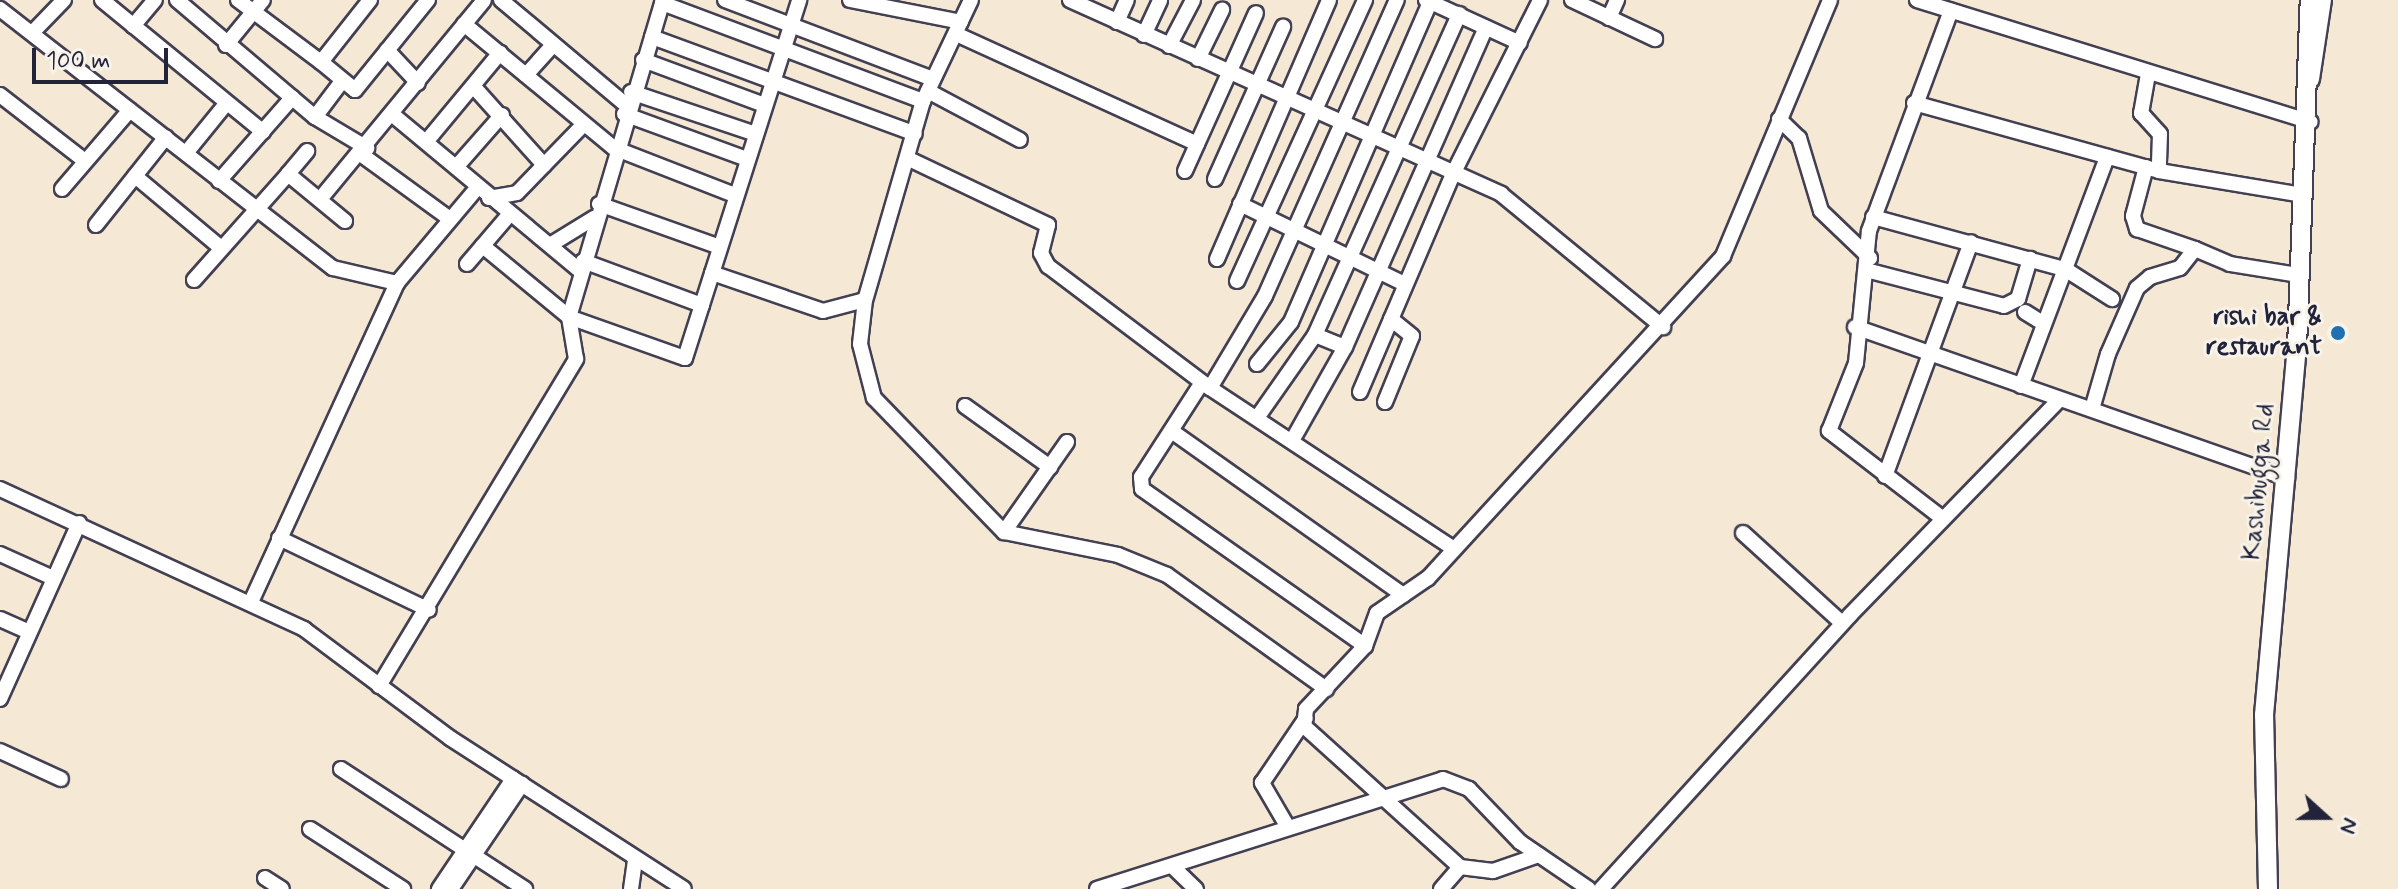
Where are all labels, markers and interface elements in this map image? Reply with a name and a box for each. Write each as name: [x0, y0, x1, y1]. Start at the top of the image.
scale bar: [36, 32, 172, 82]
text: 100 m: [46, 46, 110, 77]
place label: rishi bar & restaurant: [2206, 302, 2322, 364]
marker: rishi bar & restaurant: [2329, 324, 2347, 342]
street label: Kashibugga Rd: [2238, 402, 2282, 562]
north arrow: [2286, 777, 2366, 857]
text: N: [2333, 814, 2364, 837]

